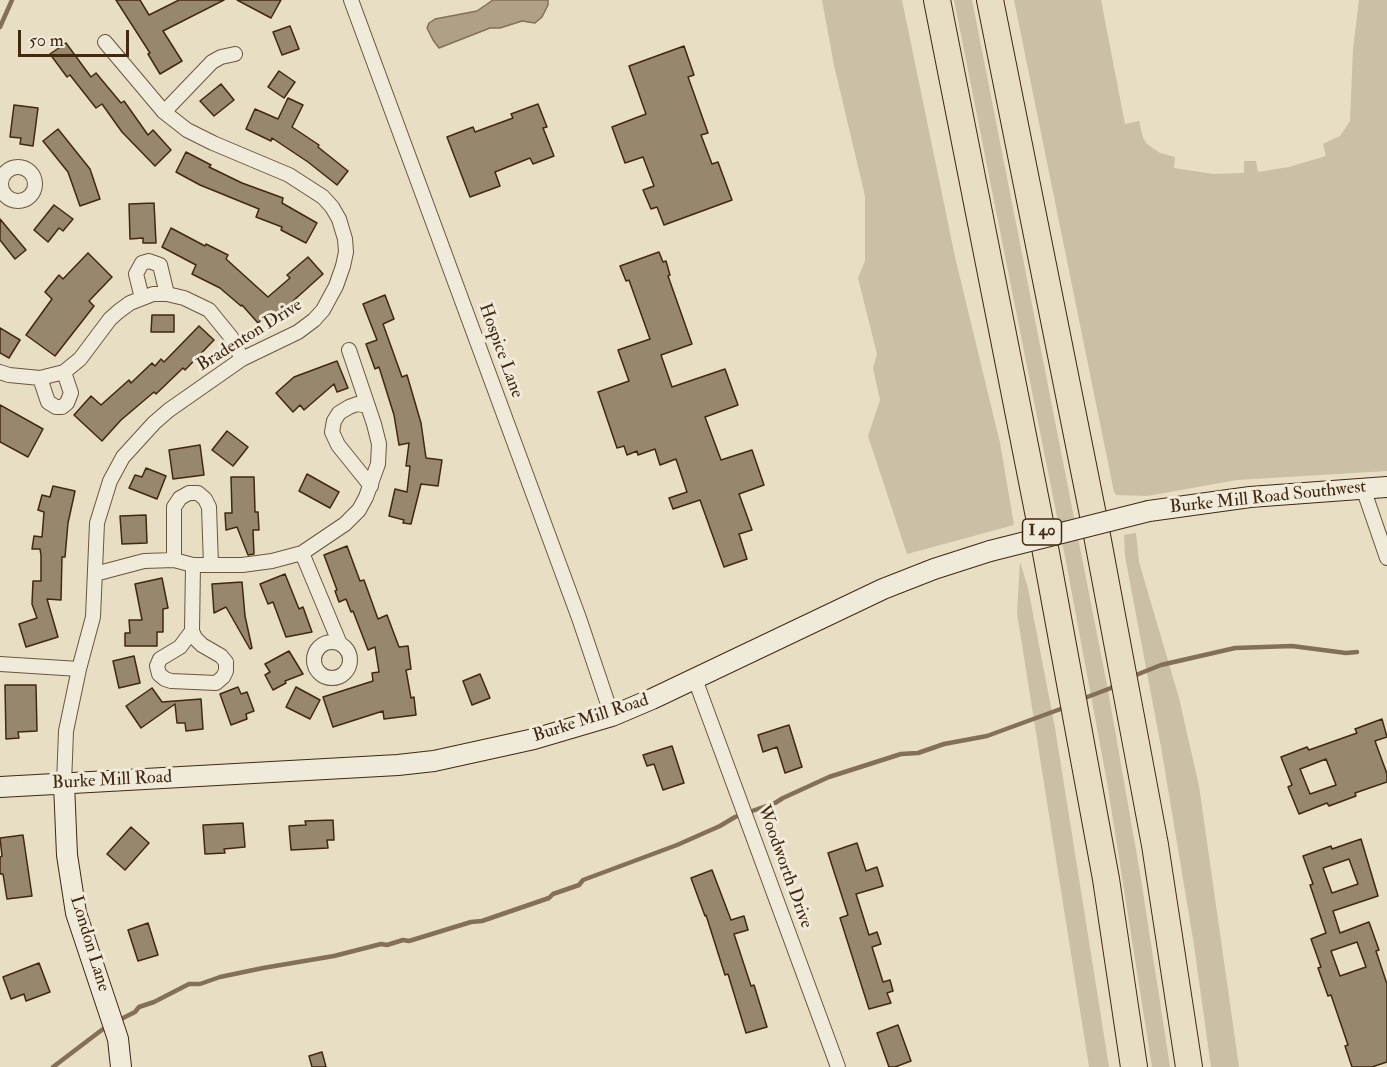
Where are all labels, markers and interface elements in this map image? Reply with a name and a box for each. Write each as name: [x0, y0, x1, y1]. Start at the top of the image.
scale bar: [21, 18, 132, 56]
text: 50 m: [29, 29, 64, 52]
street label: Bradenton Drive: [193, 295, 307, 377]
street label: Hospice Lane: [473, 301, 527, 401]
street label: Burke Mill Road Southwest: [1169, 477, 1367, 519]
road number: I 40: [1022, 519, 1062, 545]
street label: Burke Mill Road: [530, 690, 652, 748]
street label: Burke Mill Road: [51, 767, 173, 795]
street label: Woodworth Drive: [752, 802, 816, 932]
street label: London Lane: [64, 894, 114, 994]

